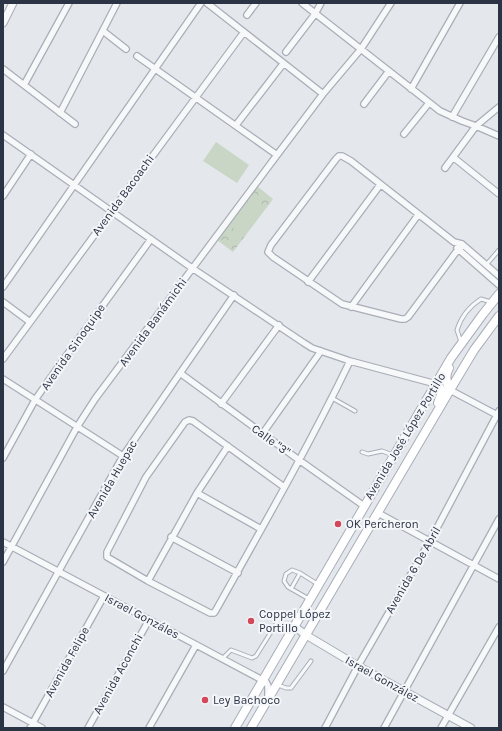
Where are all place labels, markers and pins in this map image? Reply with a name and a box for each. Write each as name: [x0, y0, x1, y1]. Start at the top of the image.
place label: OK Percheron: [346, 517, 419, 531]
marker: OK Percheron: [333, 519, 343, 529]
place label: Coppel López Portillo: [259, 607, 331, 635]
marker: Coppel López Portillo: [246, 616, 256, 626]
place label: Ley Bachoco: [213, 693, 280, 707]
marker: Ley Bachoco: [200, 695, 210, 705]

